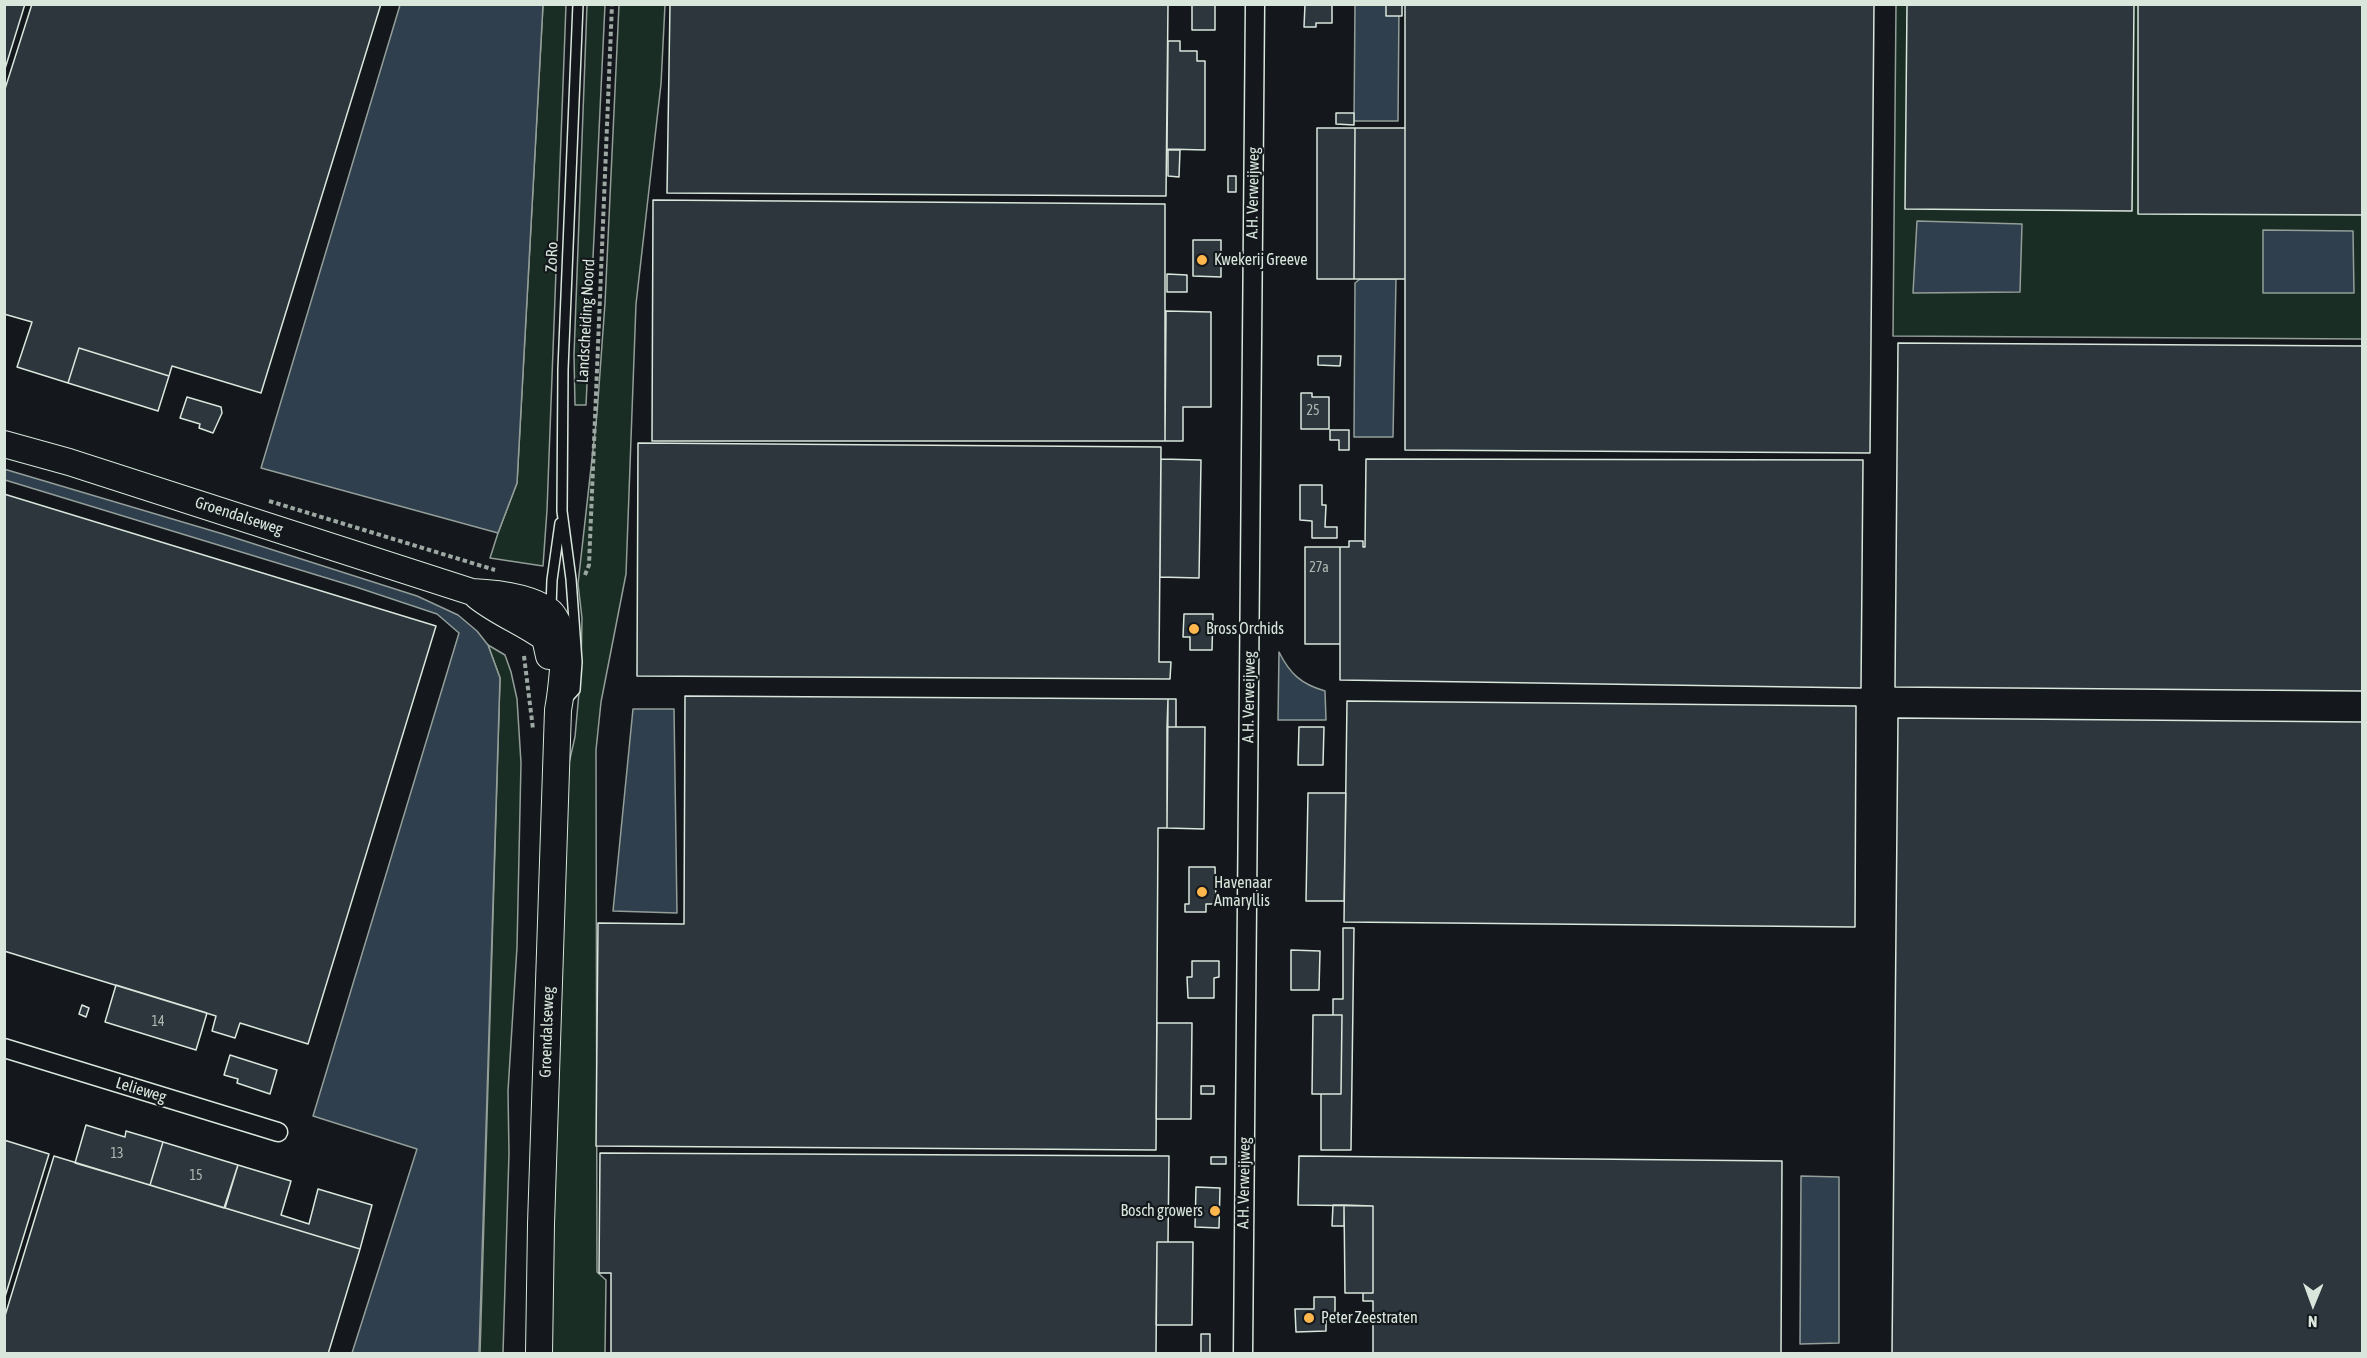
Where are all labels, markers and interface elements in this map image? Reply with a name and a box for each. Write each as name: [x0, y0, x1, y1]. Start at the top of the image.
street label: A.H. Verweijweg: [1243, 147, 1263, 239]
street label: ZoRo: [542, 242, 562, 272]
place label: Kwekerij Greeve: [1214, 250, 1307, 270]
marker: Kwekerij Greeve: [1195, 253, 1209, 267]
street label: Landscheiding Noord: [573, 259, 599, 383]
house number: 25: [1306, 403, 1320, 419]
street label: Groendalseweg: [193, 493, 285, 539]
house number: 27a: [1309, 560, 1329, 576]
place label: Bross Orchids: [1206, 619, 1284, 639]
marker: Bross Orchids: [1187, 622, 1201, 636]
street label: A.H. Verweijweg: [1239, 651, 1259, 743]
place label: Havenaar Amaryllis: [1214, 873, 1272, 911]
marker: Havenaar Amaryllis: [1195, 885, 1209, 899]
street label: Groendalseweg: [536, 986, 558, 1078]
house number: 14: [151, 1014, 165, 1030]
street label: Lelieweg: [113, 1073, 169, 1107]
street label: A.H. Verweijweg: [1234, 1137, 1254, 1229]
house number: 13: [110, 1146, 124, 1162]
house number: 15: [189, 1168, 203, 1184]
place label: Bosch growers: [1120, 1201, 1203, 1221]
marker: Bosch growers: [1208, 1204, 1222, 1218]
north arrow: [2283, 1274, 2343, 1334]
place label: Peter Zeestraten: [1321, 1308, 1418, 1328]
marker: Peter Zeestraten: [1302, 1311, 1316, 1325]
text: N: [2308, 1313, 2318, 1331]

